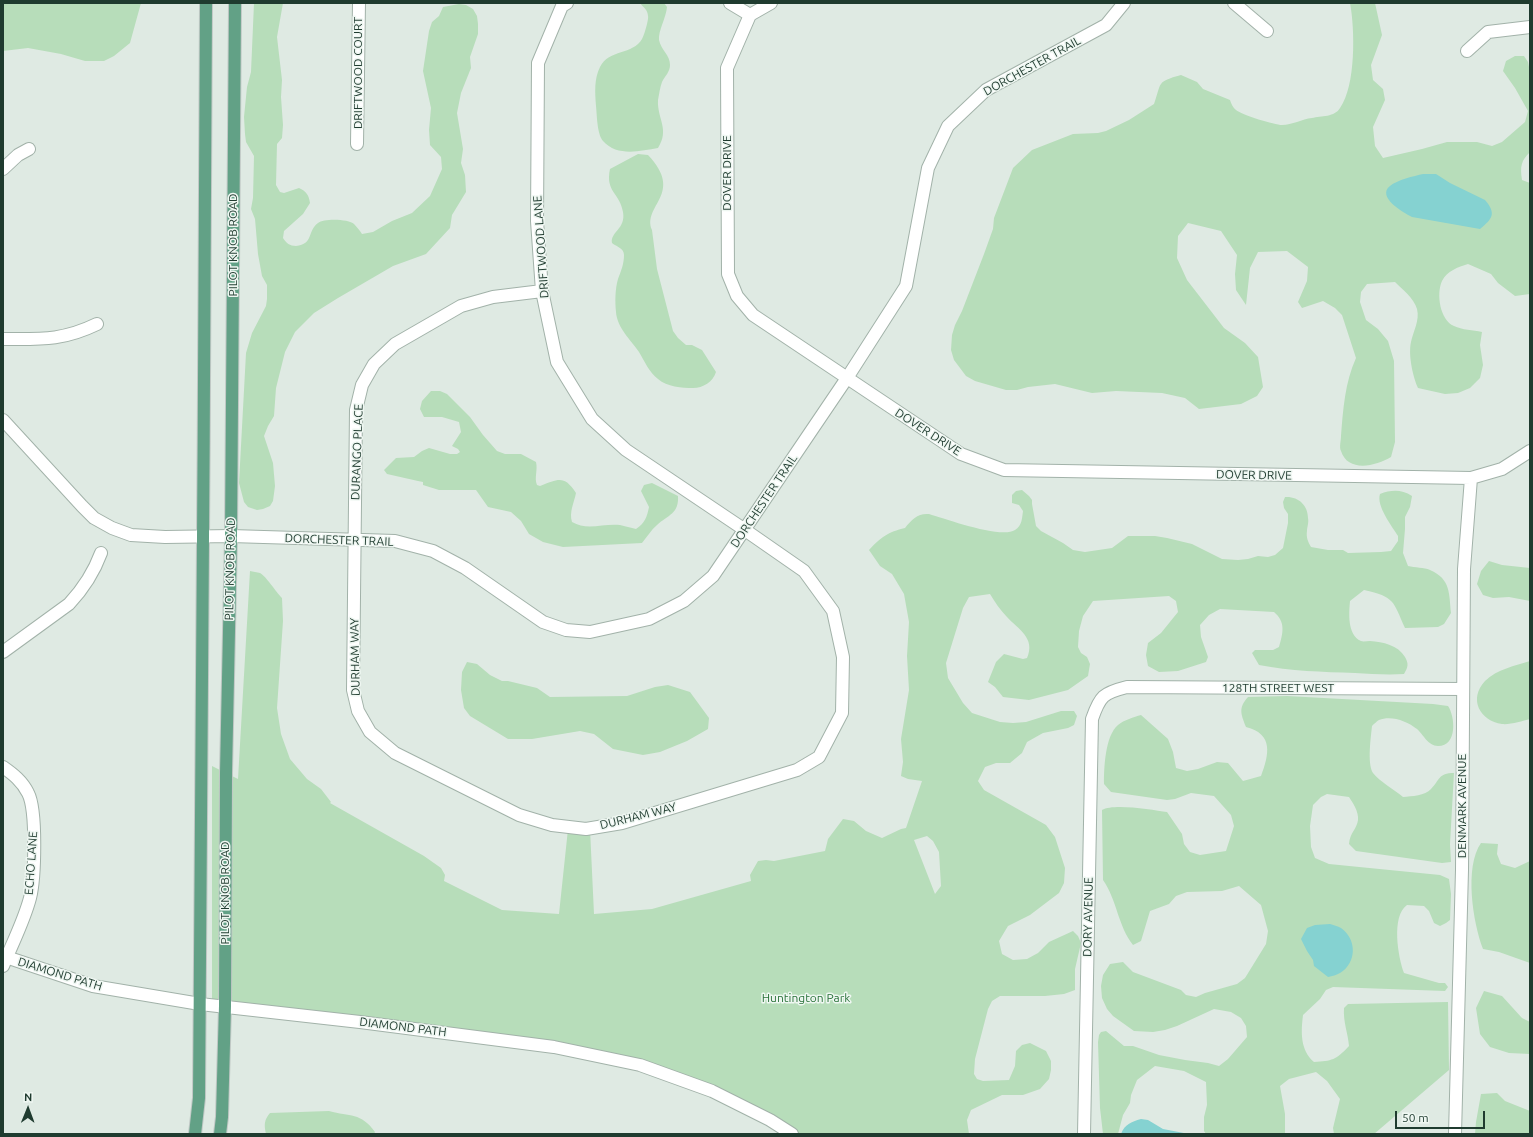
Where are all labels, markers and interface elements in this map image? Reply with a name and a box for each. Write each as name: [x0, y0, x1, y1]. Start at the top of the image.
street label: DRIFTWOOD COURT: [351, 17, 365, 129]
street label: DORCHESTER TRAIL: [981, 33, 1083, 99]
street label: DOVER DRIVE: [720, 135, 734, 211]
street label: PILOT KNOB ROAD: [226, 194, 240, 296]
street label: DRIFTWOOD LANE: [530, 195, 552, 299]
street label: DURANGO PLACE: [348, 404, 366, 500]
street label: DOVER DRIVE: [892, 405, 964, 459]
street label: DORCHESTER TRAIL: [728, 452, 800, 550]
street label: DOVER DRIVE: [1216, 467, 1292, 483]
street label: PILOT KNOB ROAD: [222, 517, 238, 621]
street label: DORCHESTER TRAIL: [284, 531, 394, 549]
street label: DURHAM WAY: [347, 618, 363, 696]
street label: 128TH STREET WEST: [1222, 681, 1334, 695]
street label: DENMARK AVENUE: [1455, 754, 1469, 858]
street label: DURHAM WAY: [598, 800, 678, 832]
street label: ECHO LANE: [22, 831, 40, 895]
street label: PILOT KNOB ROAD: [218, 842, 232, 944]
street label: DORY AVENUE: [1080, 877, 1096, 957]
street label: DIAMOND PATH: [16, 954, 104, 994]
park label: Huntington Park: [762, 991, 850, 1005]
street label: DIAMOND PATH: [359, 1015, 447, 1039]
north arrow: [8, 1089, 48, 1129]
text: N: [24, 1091, 32, 1103]
scale bar: [1397, 1103, 1487, 1129]
text: 50 m: [1402, 1111, 1429, 1124]

